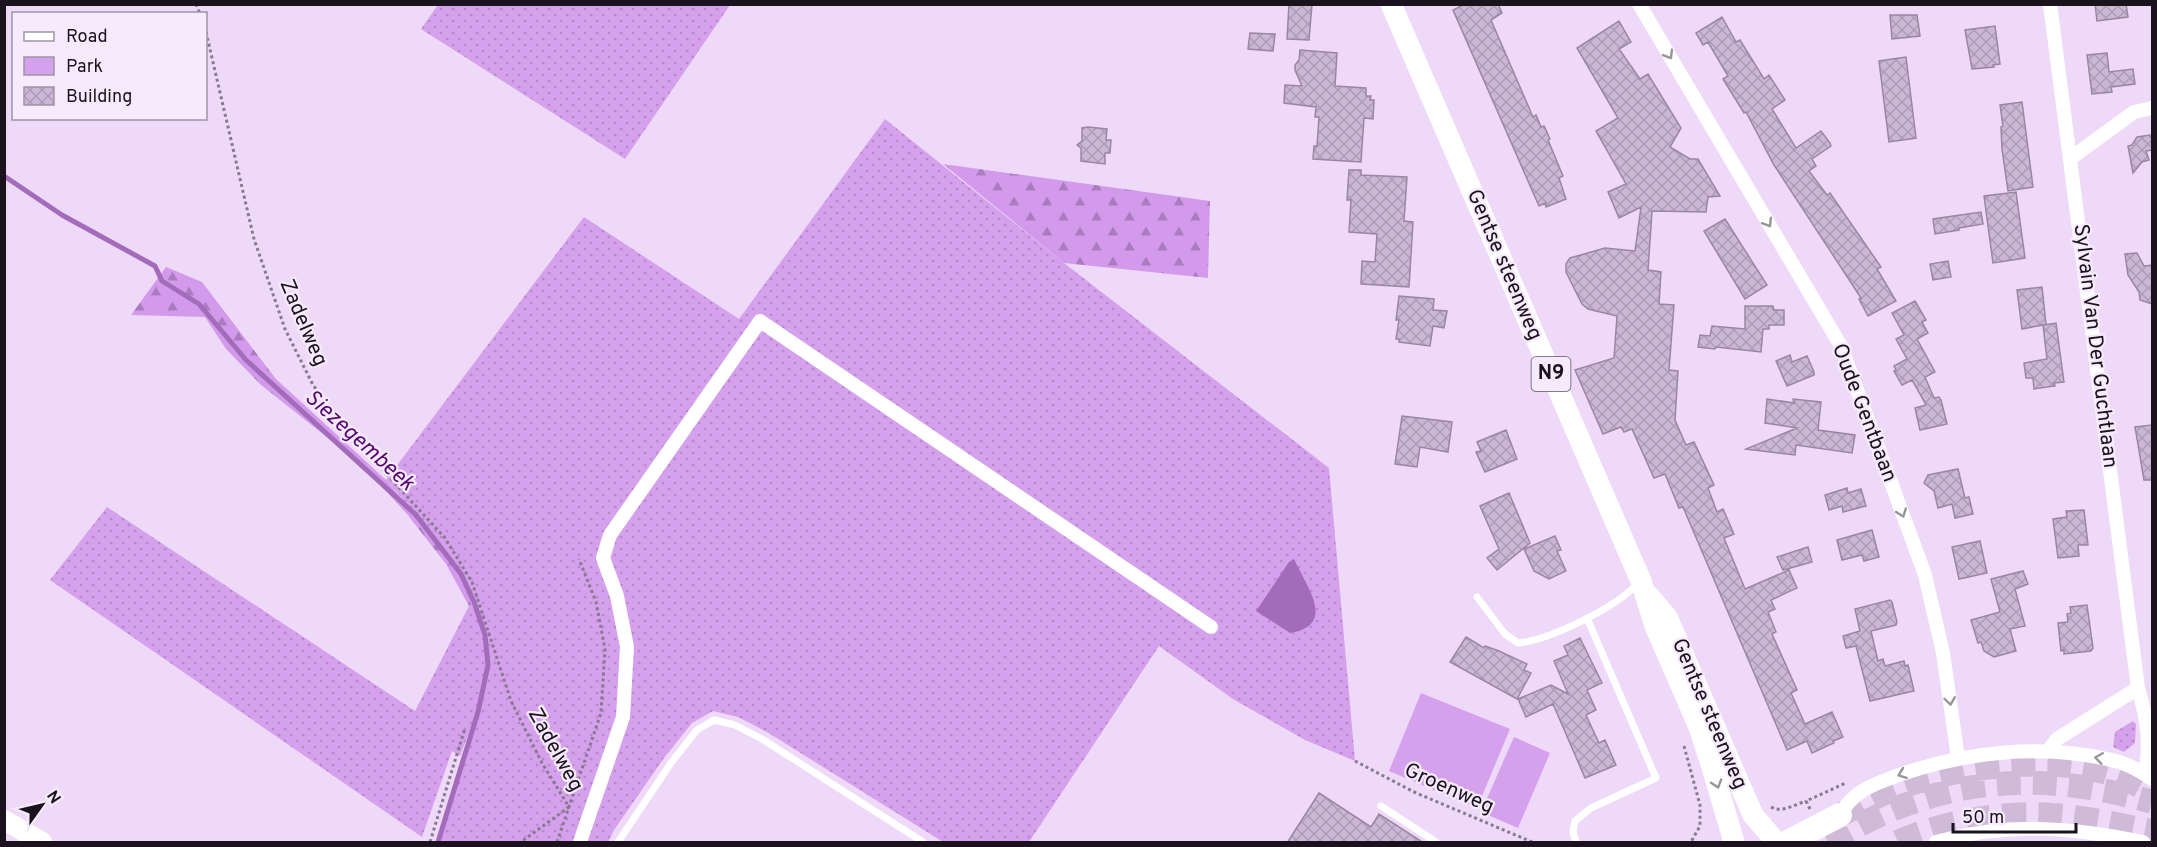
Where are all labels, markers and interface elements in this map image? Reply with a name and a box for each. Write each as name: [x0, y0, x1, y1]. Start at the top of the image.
legend: [12, 12, 207, 120]
text: Road: [66, 26, 108, 49]
one-way arrow: [1662, 49, 1673, 59]
text: Park: [66, 56, 103, 79]
text: Building: [66, 86, 132, 109]
street label: Gentse steenweg: [1460, 185, 1548, 345]
one-way arrow: [1761, 217, 1773, 227]
street label: Sylvain Van Der Guchtlaan: [2067, 222, 2123, 470]
street label: Zadelweg: [273, 275, 333, 371]
street label: Oude Gentbaan: [1825, 340, 1903, 486]
road number: N9: [1532, 357, 1570, 391]
water label: Siezegembeek: [298, 385, 420, 498]
one-way arrow: [1895, 507, 1907, 518]
street label: Gentse steenweg: [1665, 634, 1753, 794]
one-way arrow: [1943, 697, 1956, 706]
street label: Zadelweg: [521, 703, 589, 797]
one-way arrow: [2094, 752, 2103, 764]
street label: Groenweg: [1400, 757, 1498, 821]
one-way arrow: [1897, 767, 1908, 780]
north arrow: [12, 775, 72, 835]
one-way arrow: [1710, 778, 1722, 789]
text: N: [41, 787, 64, 808]
scale bar: [1953, 796, 2076, 834]
text: 50 m: [1962, 807, 2004, 830]

